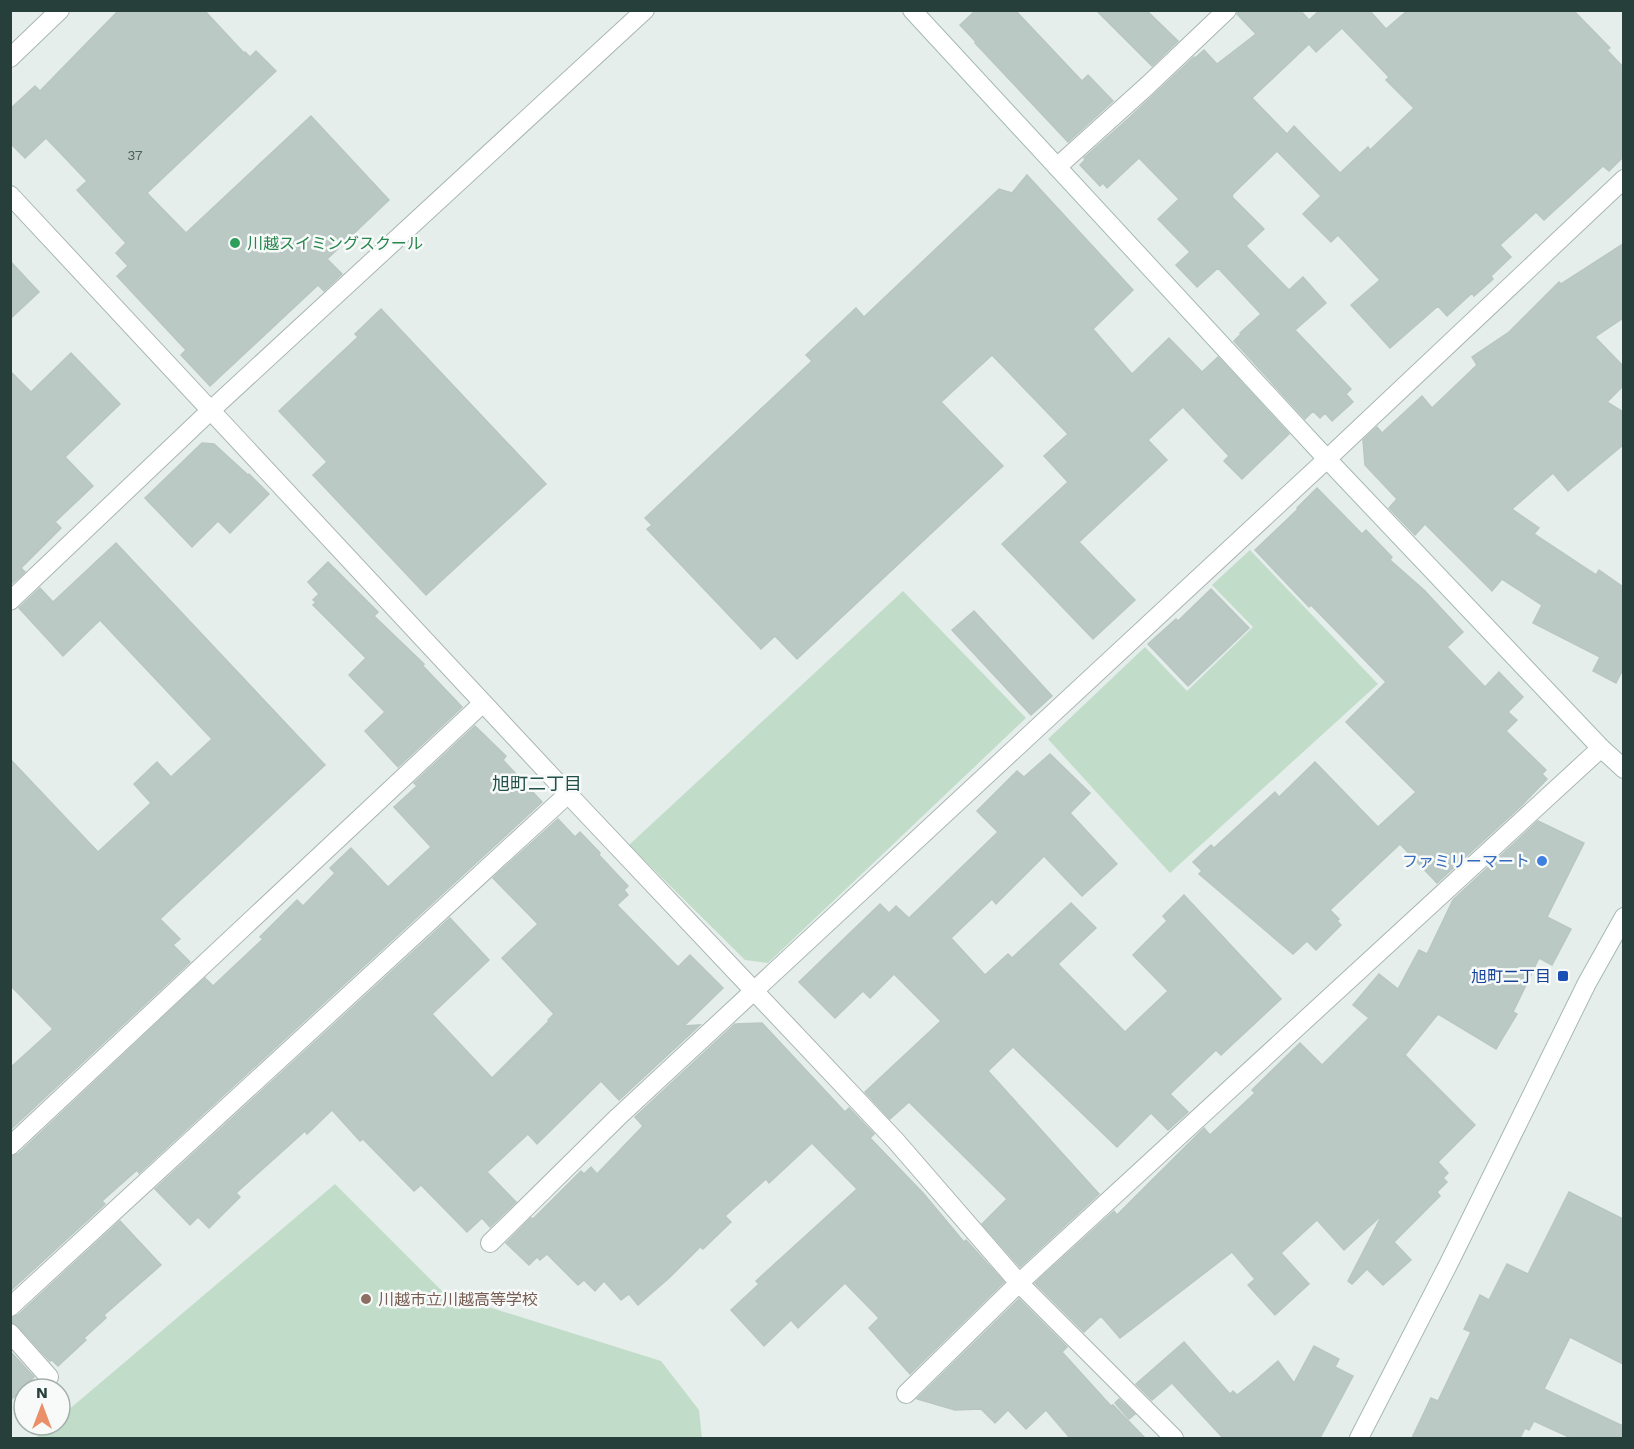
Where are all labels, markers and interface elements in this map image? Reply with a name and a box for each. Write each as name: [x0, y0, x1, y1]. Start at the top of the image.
house number: 37: [127, 147, 143, 163]
place label: 川越スイミングスクール: [247, 234, 423, 253]
marker: 川越スイミングスクール: [228, 236, 242, 250]
district label: 旭町二丁目: [492, 773, 582, 794]
place label: ファミリーマート: [1402, 852, 1530, 871]
marker: ファミリーマート: [1535, 854, 1549, 868]
place label: 旭町二丁目: [1471, 967, 1551, 986]
marker: 旭町二丁目: [1556, 969, 1570, 983]
place label: 川越市立川越高等学校: [378, 1290, 538, 1309]
marker: 川越市立川越高等学校: [359, 1292, 373, 1306]
north arrow: [12, 1377, 72, 1437]
text: N: [36, 1383, 48, 1402]

